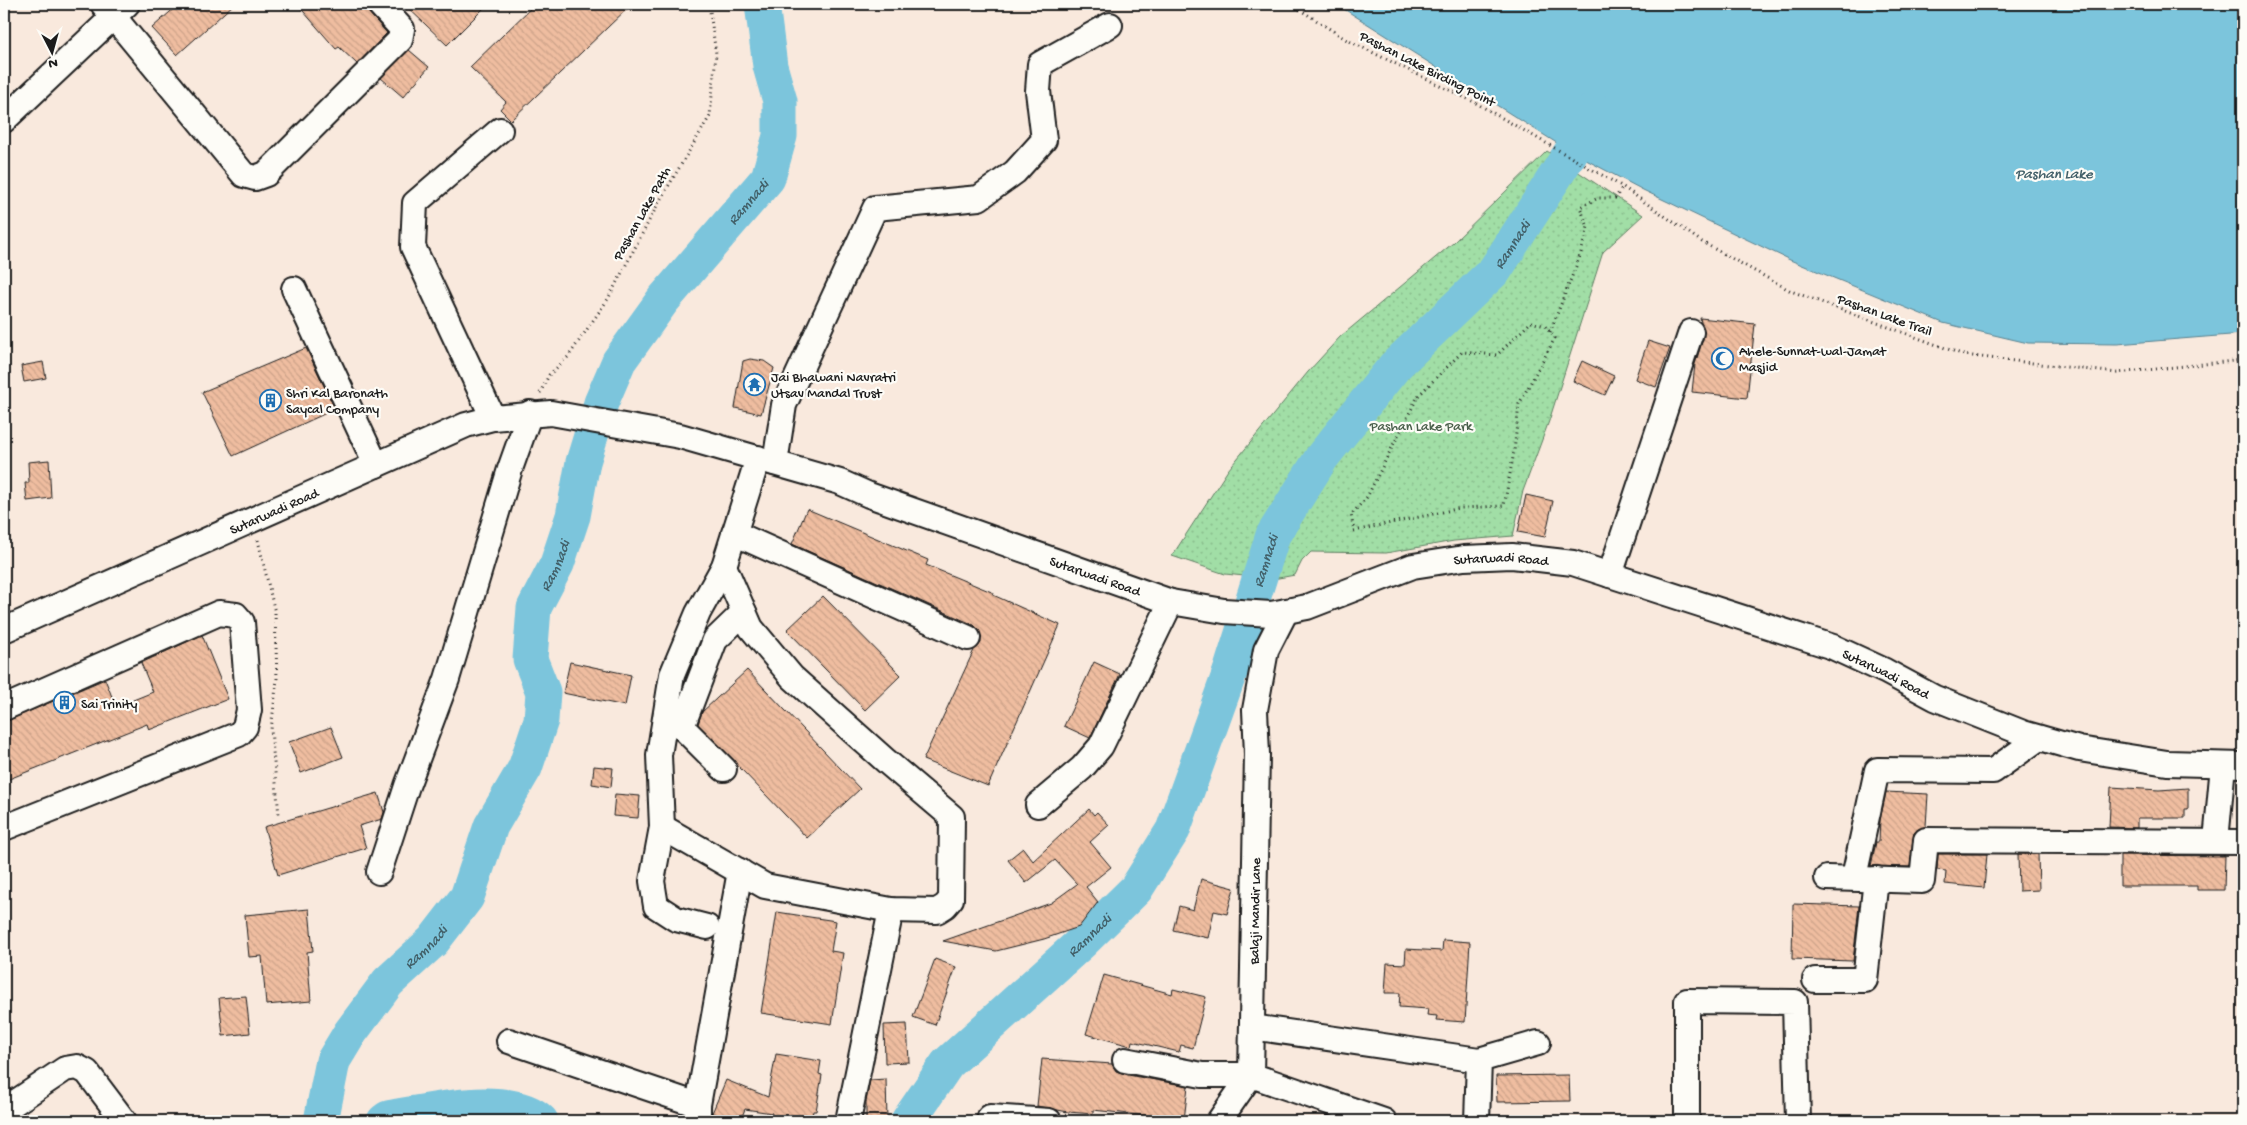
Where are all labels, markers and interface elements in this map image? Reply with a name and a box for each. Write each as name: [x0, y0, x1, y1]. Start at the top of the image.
north arrow: [28, 28, 78, 78]
street label: Pashan Lake Birding Point: [1355, 28, 1499, 112]
text: N: [48, 54, 59, 71]
street label: Pashan Lake Path: [610, 164, 676, 265]
water label: Pashan Lake: [2015, 166, 2094, 184]
water label: Ramnadi: [725, 175, 775, 229]
water label: Ramnadi: [1491, 216, 1537, 273]
street label: Pashan Lake Trail: [1833, 291, 1934, 341]
place label: Ahele-Sunnat-wal-Jamat Masjid: [1739, 344, 1887, 377]
mosque icon: Ahele-Sunnat-wal-Jamat Masjid: [1711, 346, 1735, 370]
place label: Jai Bhawani Navratri Utsav Mandal Trust: [771, 370, 896, 403]
temple icon: Jai Bhawani Navratri Utsav Mandal Trust: [743, 372, 767, 396]
place label: Shri Kal Baronath Saycal Company: [286, 386, 388, 419]
building icon: Shri Kal Baronath Saycal Company: [258, 388, 282, 412]
park label: Pashan Lake Park: [1369, 419, 1474, 436]
street label: Sutarwadi Road: [228, 485, 323, 540]
water label: Ramnadi: [1250, 531, 1284, 590]
water label: Ramnadi: [537, 536, 576, 595]
street label: Sutarwadi Road: [1452, 550, 1551, 571]
street label: Sutarwadi Road: [1047, 554, 1144, 602]
street label: Sutarwadi Road: [1839, 646, 1933, 705]
building icon: Sai Trinity: [53, 691, 77, 715]
place label: Sai Trinity: [81, 697, 137, 714]
street label: Balaji Mandir Lane: [1247, 857, 1266, 966]
water label: Ramnadi: [1065, 910, 1117, 962]
water label: Ramnadi: [401, 921, 454, 974]

